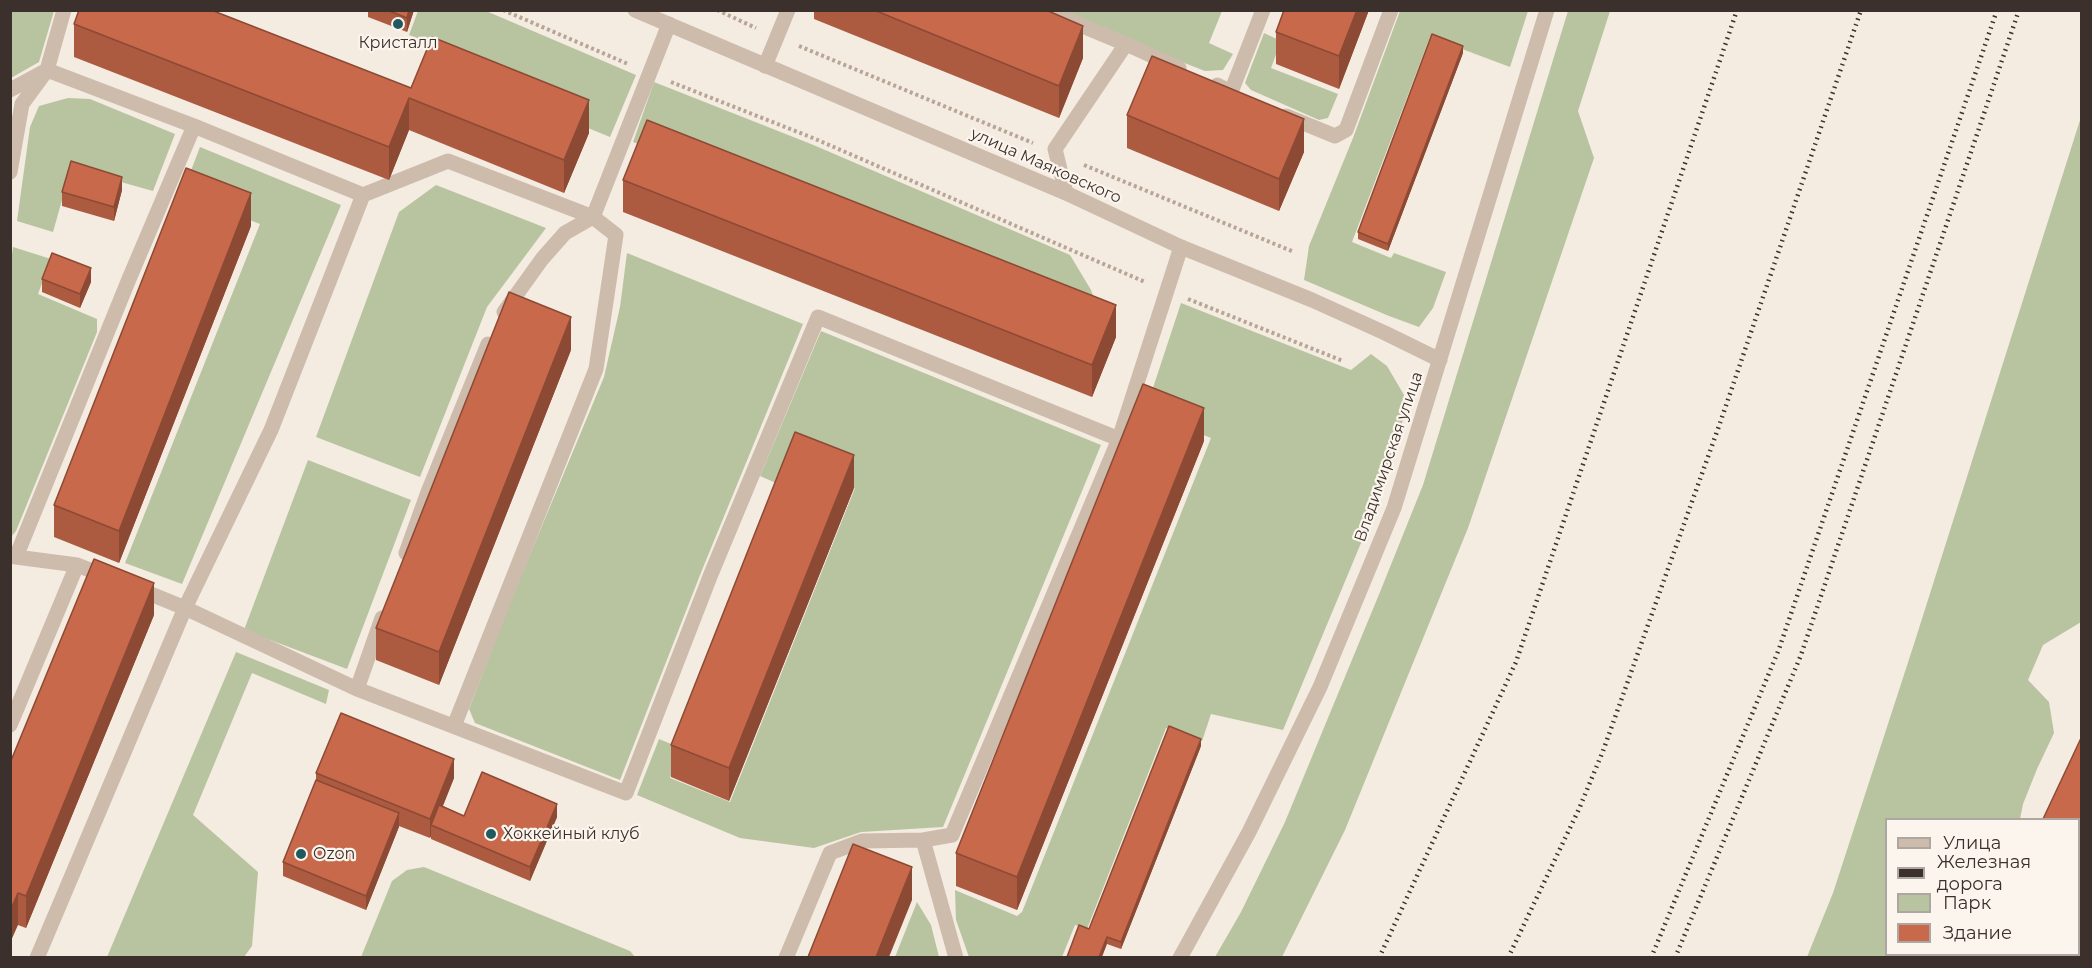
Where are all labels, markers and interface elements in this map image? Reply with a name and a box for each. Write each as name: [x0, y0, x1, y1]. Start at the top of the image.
marker: Кристалл: [391, 17, 405, 31]
place label: Кристалл: [358, 33, 438, 53]
street label: улица Маяковского: [968, 124, 1124, 208]
street label: Владимирская улица: [1351, 369, 1427, 545]
legend: [1885, 818, 2080, 956]
place label: Хоккейный клуб: [503, 824, 640, 844]
marker: Хоккейный клуб: [484, 827, 498, 841]
text: Улица: [1943, 832, 2001, 854]
place label: Ozon: [313, 844, 355, 864]
marker: Ozon: [294, 847, 308, 861]
text: Железная дорога: [1937, 851, 2031, 895]
text: Парк: [1943, 892, 1991, 914]
text: Здание: [1943, 922, 2012, 944]

